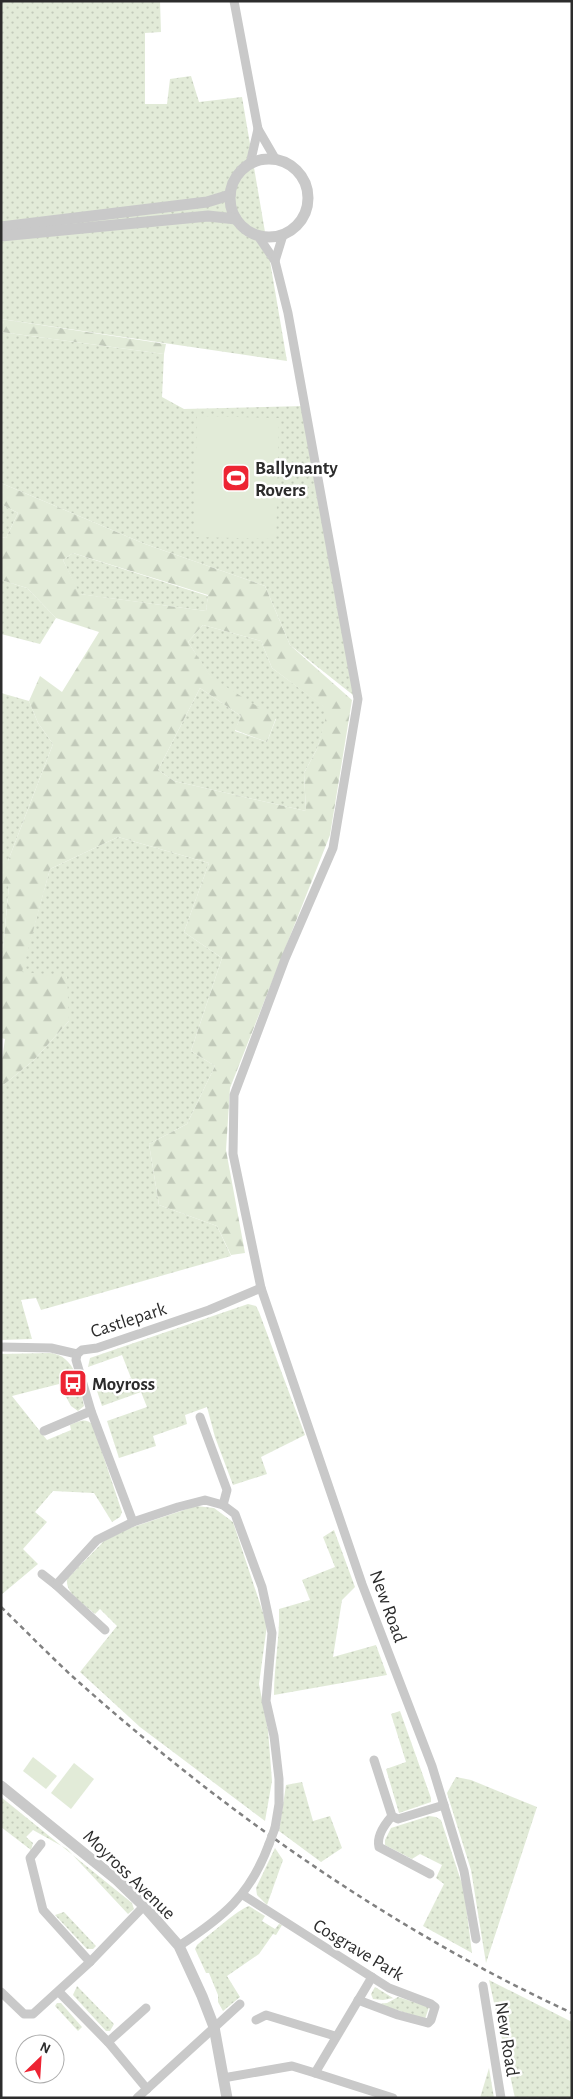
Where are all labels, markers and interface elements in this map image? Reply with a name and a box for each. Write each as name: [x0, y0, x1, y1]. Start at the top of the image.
place label: Ballynanty Rovers: [255, 459, 338, 500]
sports icon: Ballynanty Rovers: [221, 463, 251, 493]
street label: Castlepark: [88, 1299, 169, 1342]
bus stop icon: Moyross: [58, 1368, 88, 1398]
place label: Moyross: [92, 1375, 155, 1394]
street label: New Road: [366, 1568, 409, 1645]
street label: Moyross Avenue: [79, 1827, 179, 1924]
street label: Cosgrave Park: [310, 1916, 407, 1985]
street label: New Road: [491, 2001, 522, 2078]
north arrow: [15, 2034, 65, 2084]
text: N: [38, 2040, 52, 2057]

